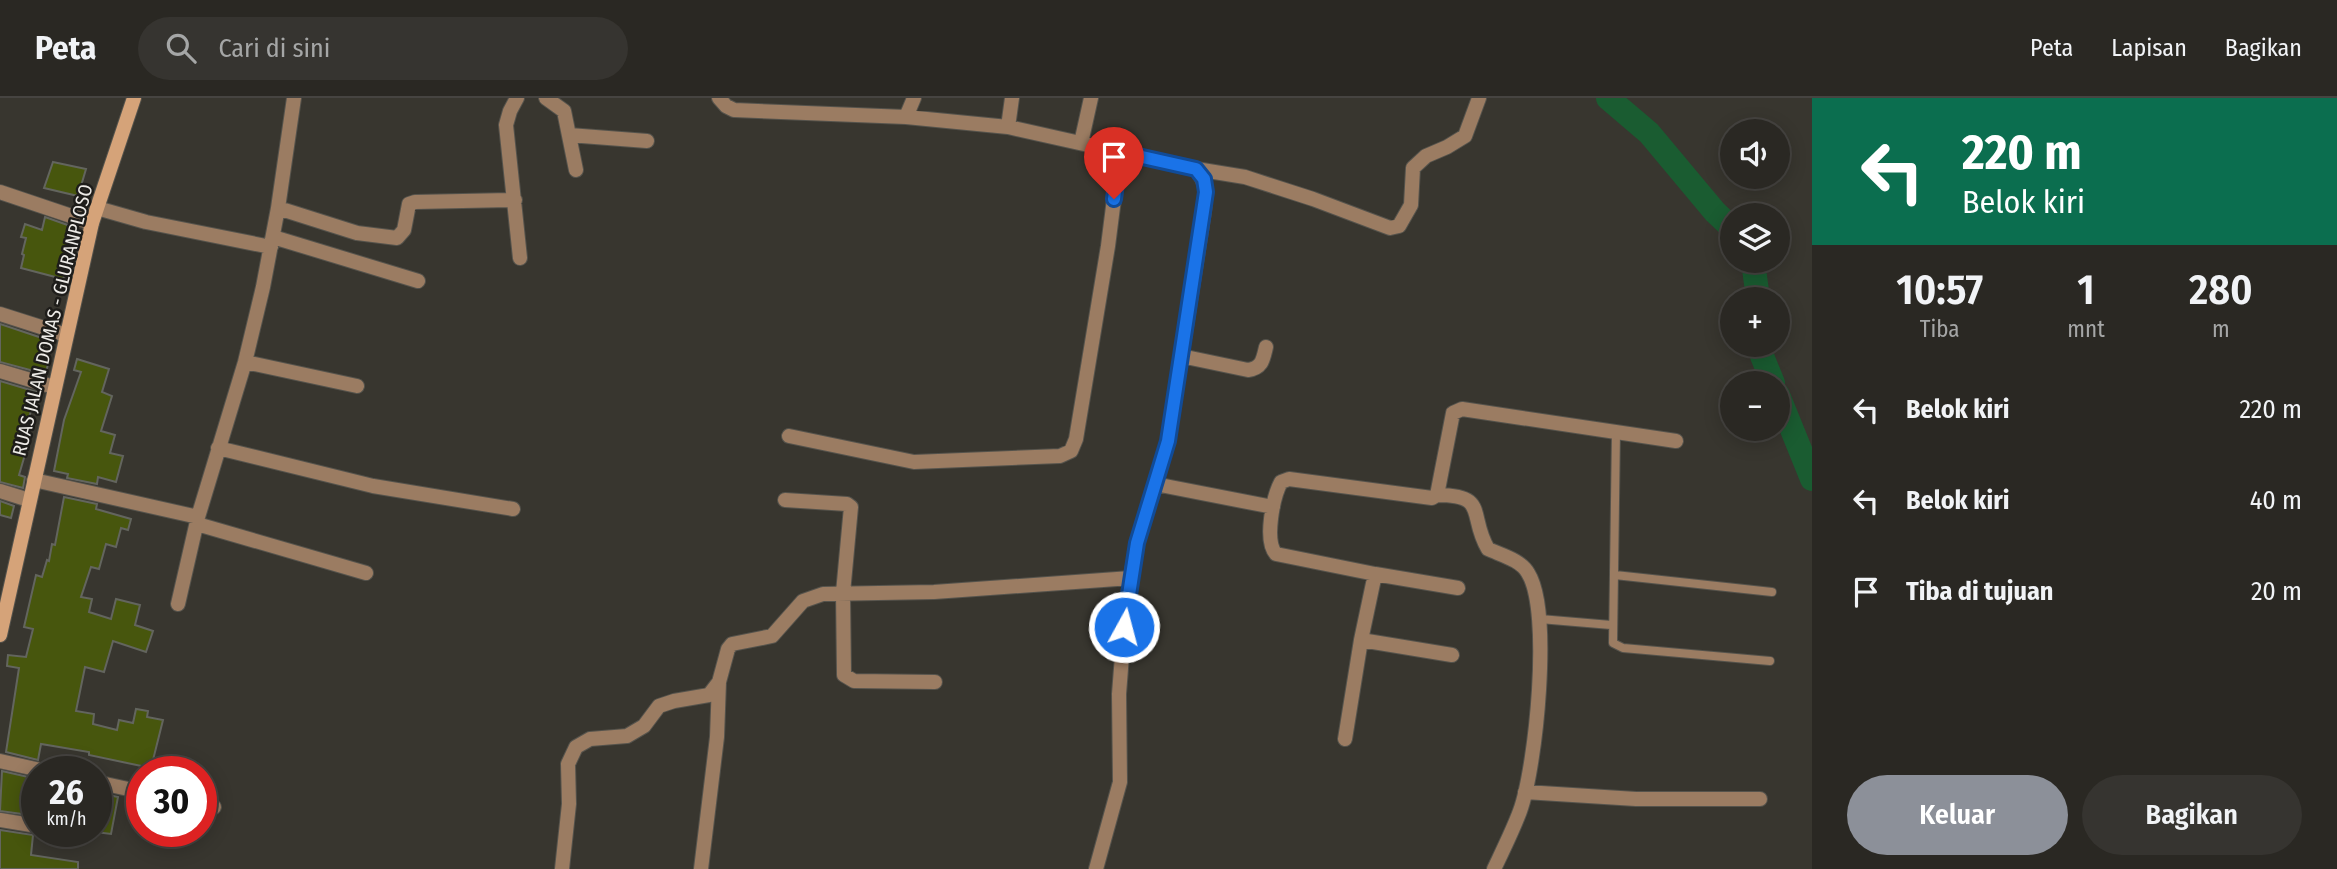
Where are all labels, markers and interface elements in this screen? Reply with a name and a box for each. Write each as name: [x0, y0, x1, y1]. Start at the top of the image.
search box: [138, 17, 628, 80]
text: Peta: [35, 28, 96, 68]
icon: search: [162, 29, 200, 67]
text: Cari di sini: [218, 33, 330, 64]
text: Peta: [2030, 34, 2073, 62]
text: Lapisan: [2111, 34, 2187, 62]
text: Bagikan: [2225, 34, 2302, 62]
map controls: [1720, 119, 1790, 441]
button: sound: [1720, 119, 1790, 189]
text: 220 m: [1962, 123, 2082, 182]
icon: left: [1847, 126, 1938, 217]
pin: [1084, 127, 1144, 199]
icon: arrive: [1095, 138, 1133, 176]
street label: RUAS JALAN DOMAS - GLURANPLOSO: [8, 182, 97, 458]
text: Belok kiri: [1962, 183, 2085, 221]
button: layers: [1720, 203, 1790, 273]
text: 10:57: [1896, 265, 1983, 315]
text: 1: [2077, 265, 2095, 315]
text: 280: [2189, 265, 2253, 315]
button: +: [1720, 287, 1790, 357]
text: Tiba: [1920, 315, 1960, 343]
text: mnt: [2067, 315, 2105, 343]
text: m: [2212, 315, 2230, 343]
button: −: [1720, 371, 1790, 441]
icon: left: [1847, 391, 1885, 429]
text: Belok kiri: [1906, 394, 2009, 425]
text: 220 m: [2239, 394, 2302, 425]
icon: left: [1847, 482, 1885, 520]
text: Belok kiri: [1906, 485, 2009, 516]
text: 40 m: [2250, 485, 2302, 516]
icon: arrive: [1847, 573, 1885, 611]
text: Tiba di tujuan: [1906, 576, 2053, 607]
text: 20 m: [2251, 576, 2302, 607]
position arrow: [1087, 590, 1161, 664]
speed limit sign: 30: [126, 756, 217, 847]
text: 26: [49, 771, 84, 813]
button: Keluar: [1847, 775, 2068, 855]
button: Bagikan: [2082, 775, 2302, 855]
text: km/h: [46, 808, 87, 830]

